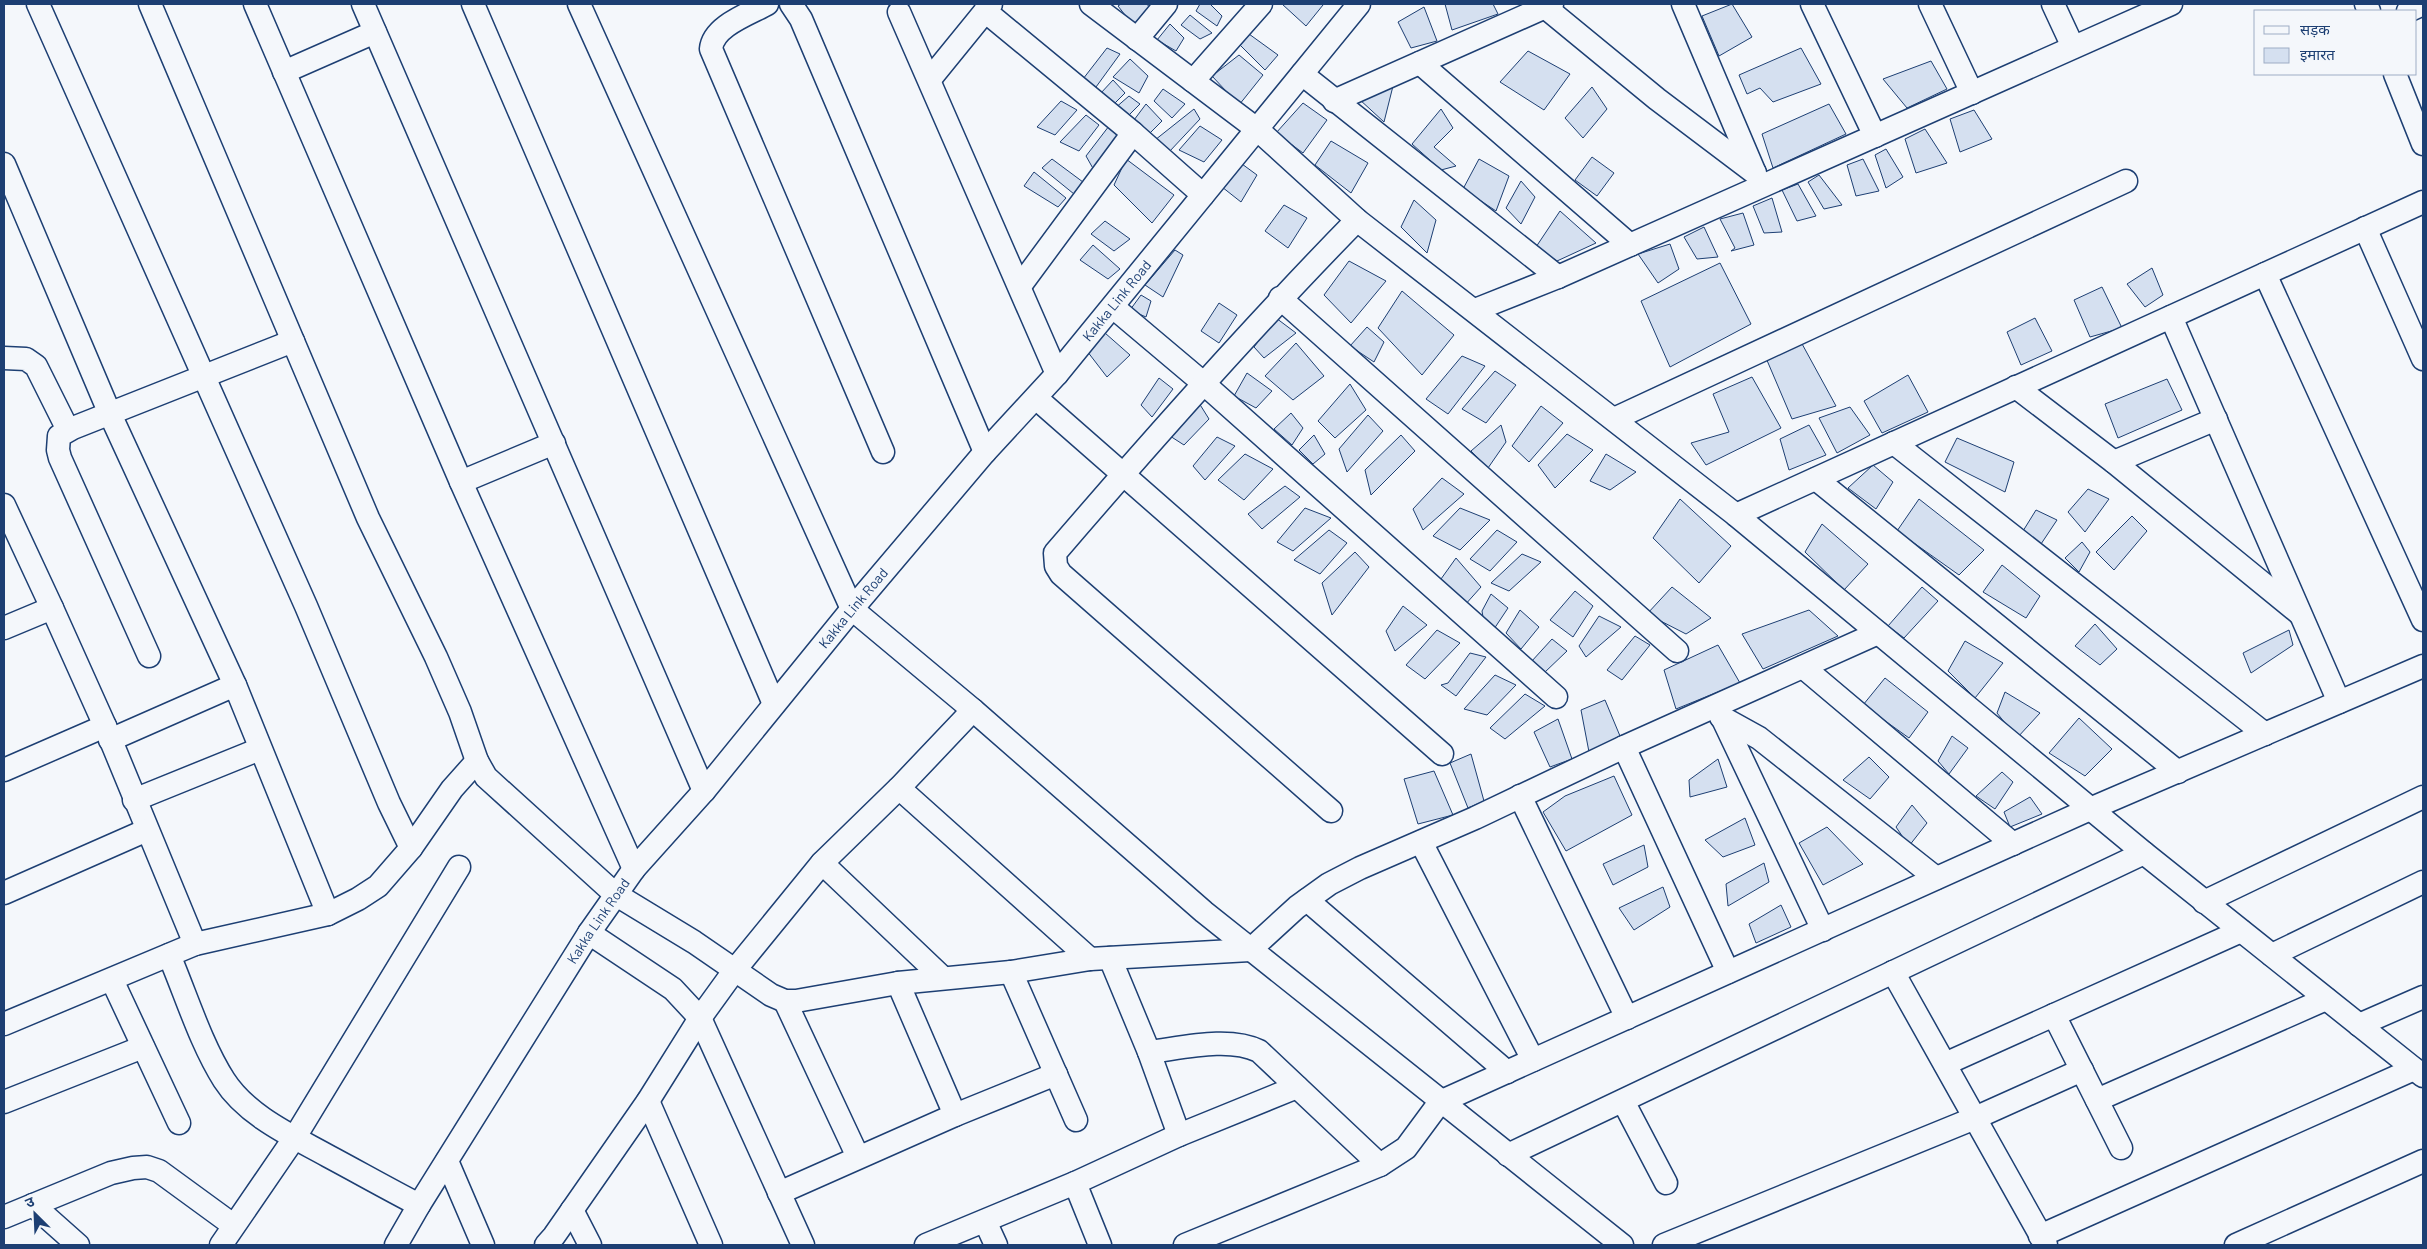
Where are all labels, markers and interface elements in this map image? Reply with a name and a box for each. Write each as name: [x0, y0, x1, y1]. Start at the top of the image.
legend: [2254, 10, 2417, 75]
text: सड़क: [2300, 20, 2330, 38]
text: इमारत: [2300, 45, 2335, 63]
street label: Kakka Link Road: [1078, 257, 1154, 344]
street label: Kakka Link Road: [815, 564, 891, 651]
street label: Kakka Link Road: [563, 875, 633, 967]
north arrow: [10, 1189, 60, 1239]
text: उ: [22, 1192, 37, 1211]

